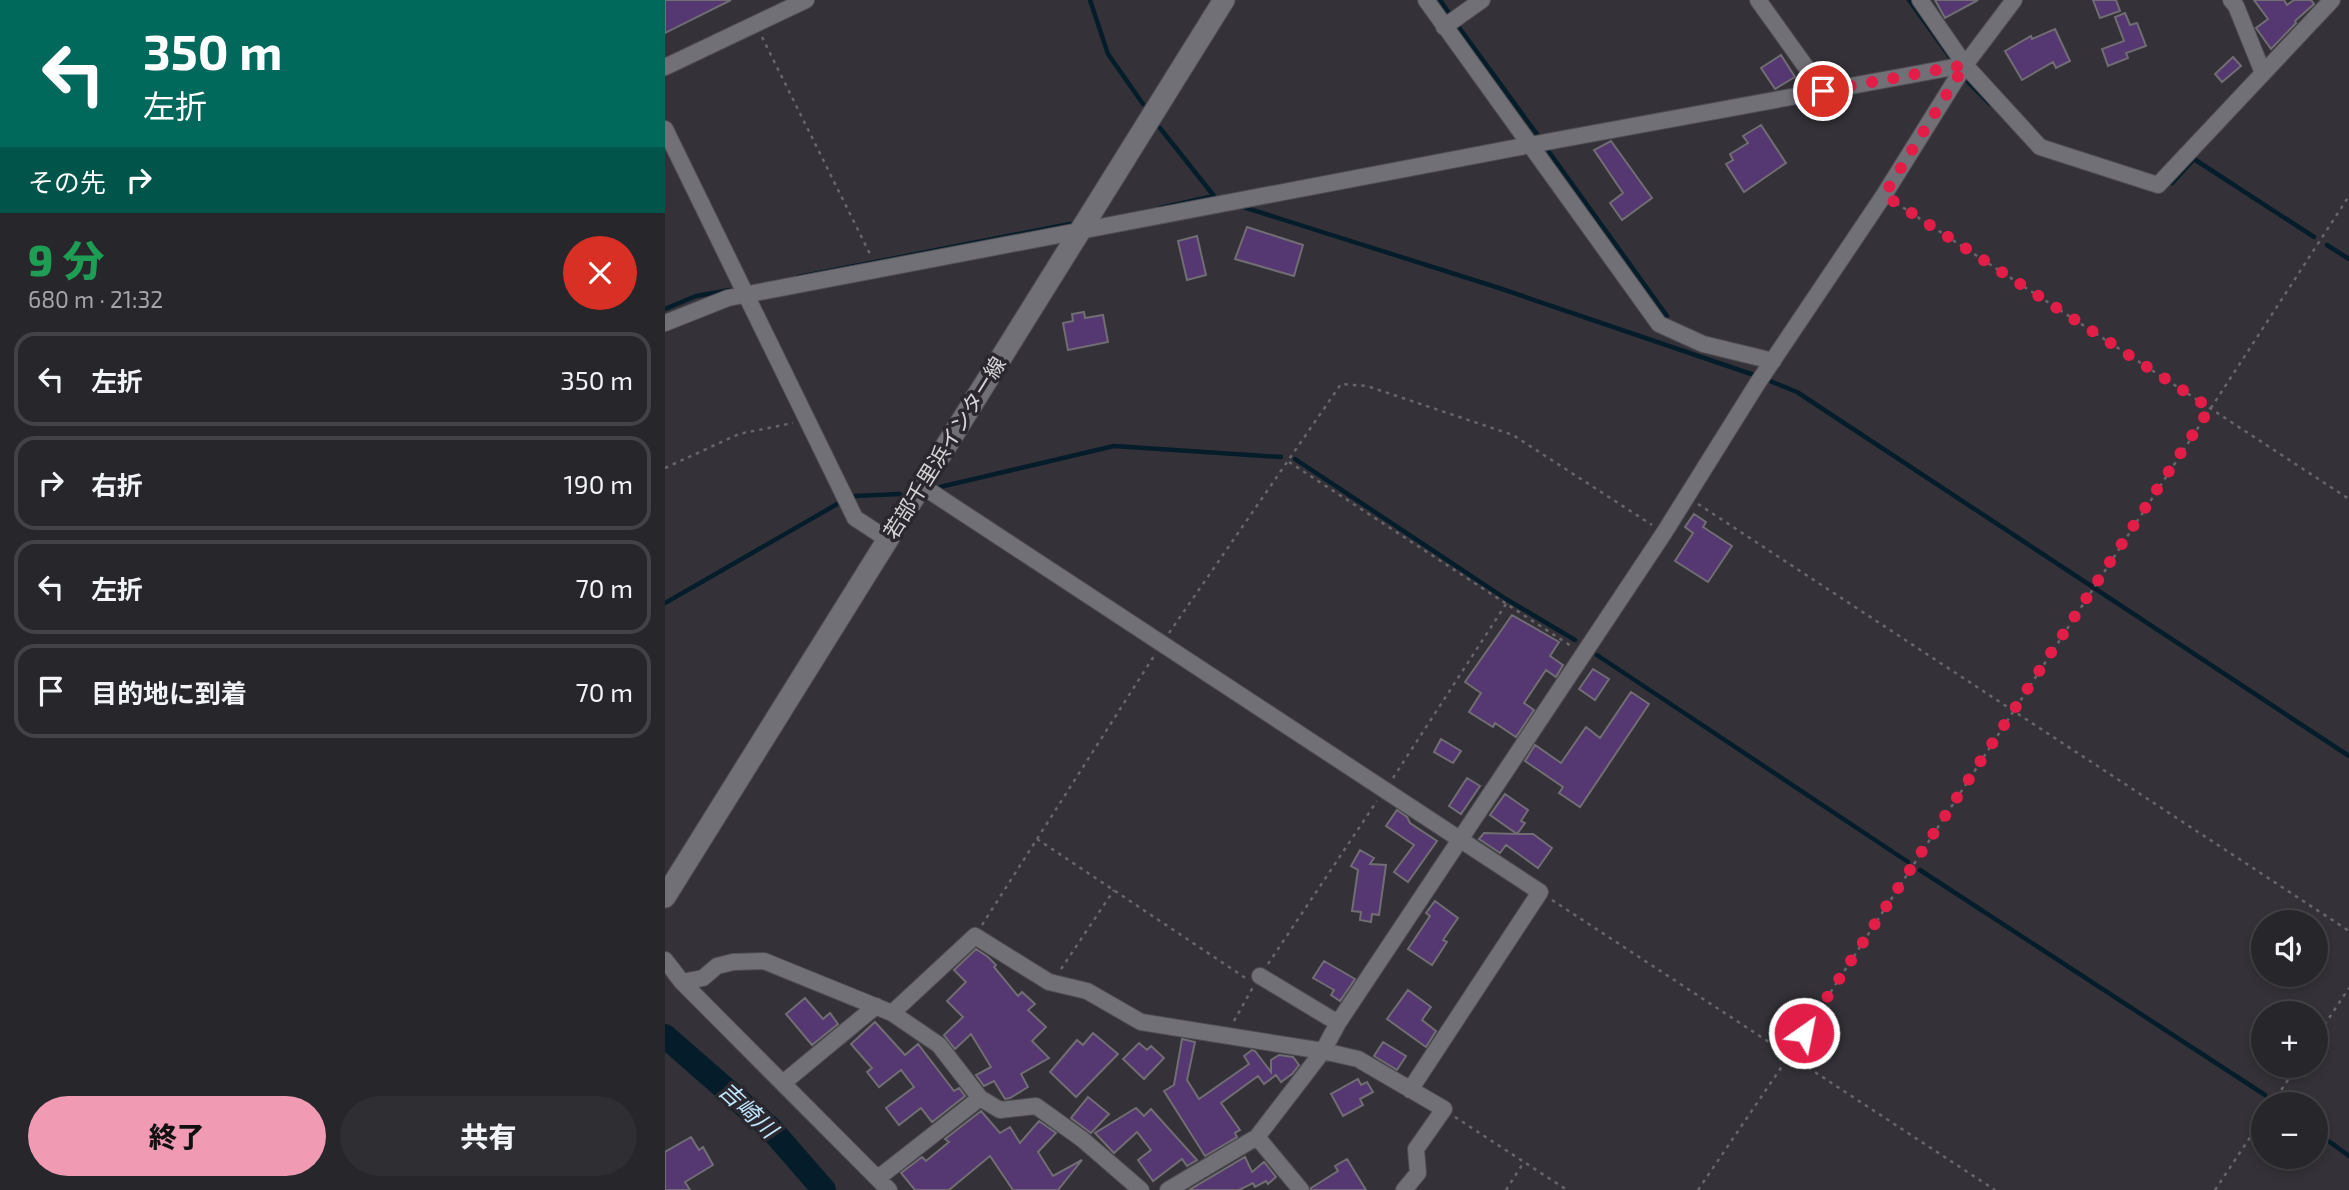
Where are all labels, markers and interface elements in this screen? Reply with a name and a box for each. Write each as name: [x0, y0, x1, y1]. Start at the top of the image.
text: 350 m: [143, 21, 283, 80]
icon: left: [28, 28, 119, 119]
pin: [1793, 61, 1853, 121]
icon: arrive: [1804, 72, 1842, 110]
text: 左折: [143, 86, 207, 124]
icon: right: [120, 161, 158, 199]
text: その先: [28, 166, 106, 197]
text: 9 分: [28, 234, 104, 284]
button: close: [563, 236, 637, 310]
text: 680 m · 21:32: [28, 285, 163, 313]
street label: 若部千里浜インター線: [877, 352, 1010, 543]
icon: left: [32, 360, 70, 398]
text: 350 m: [560, 364, 633, 395]
text: 左折: [91, 365, 143, 396]
icon: right: [32, 464, 70, 502]
text: 190 m: [564, 468, 633, 499]
text: 右折: [91, 469, 143, 500]
icon: left: [32, 568, 70, 606]
text: 70 m: [575, 572, 633, 603]
text: 左折: [91, 573, 143, 604]
icon: arrive: [32, 672, 70, 710]
text: 70 m: [575, 676, 633, 707]
text: 目的地に到着: [91, 677, 247, 708]
map controls: [2251, 910, 2328, 1169]
button: sound: [2251, 910, 2328, 987]
position arrow: [1767, 996, 1841, 1070]
button: +: [2251, 1001, 2328, 1078]
water label: 吉崎川: [714, 1076, 786, 1145]
button: −: [2251, 1092, 2328, 1169]
button: 終了: [28, 1096, 326, 1176]
button: 共有: [340, 1096, 637, 1176]

